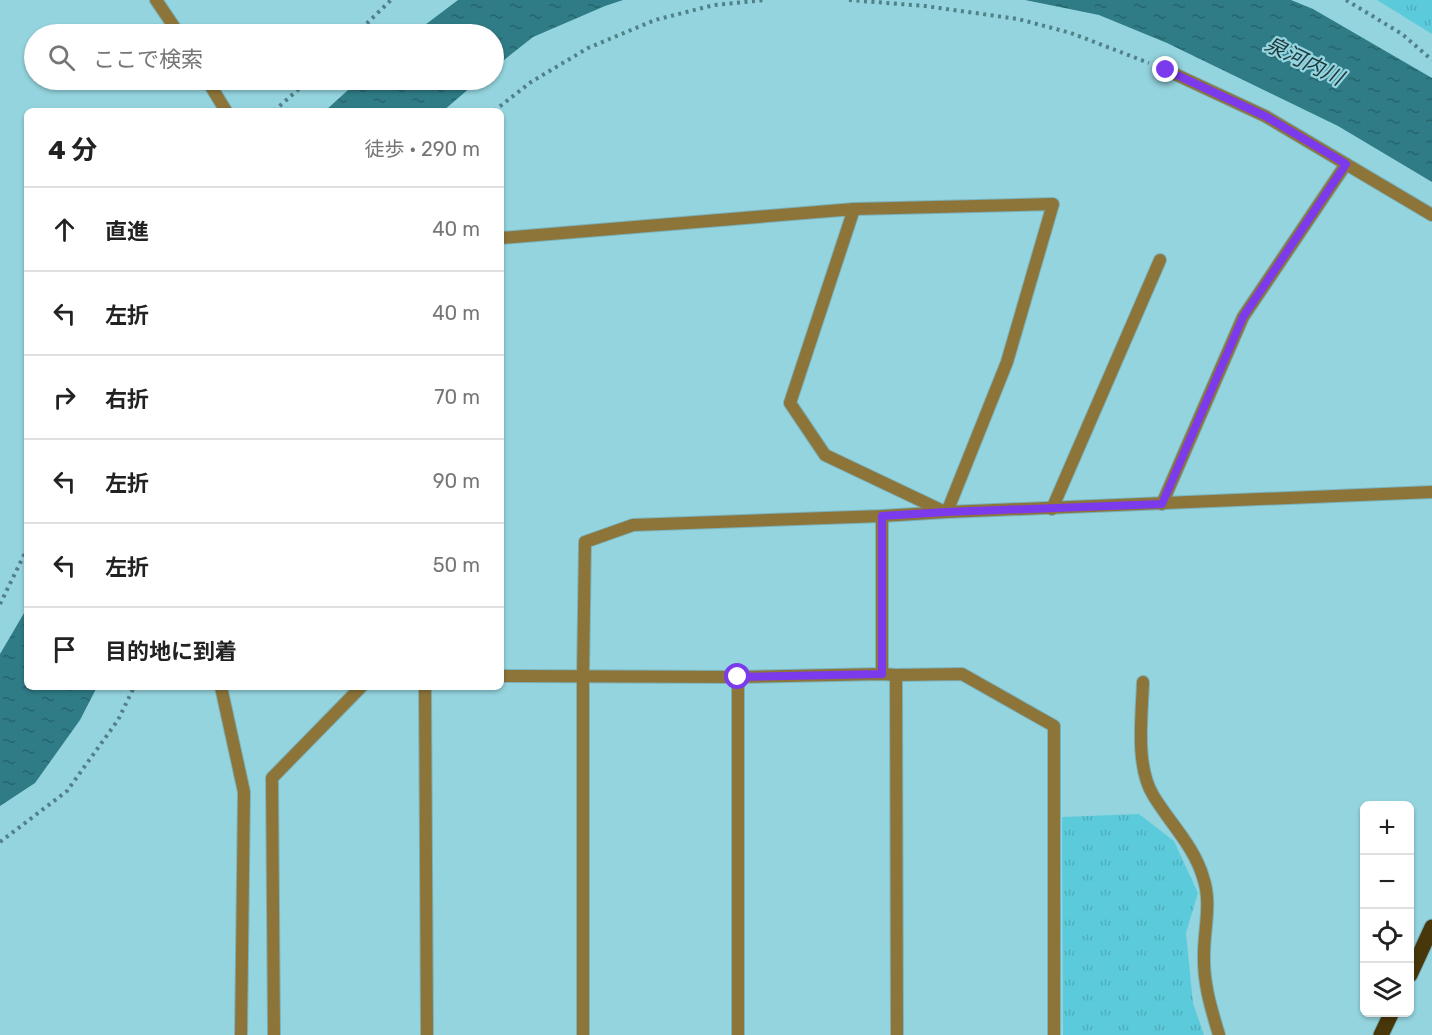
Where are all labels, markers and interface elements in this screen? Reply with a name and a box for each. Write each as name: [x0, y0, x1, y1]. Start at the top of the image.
search box: [24, 24, 504, 90]
water label: 泉河内川: [1261, 31, 1349, 91]
icon: search: [45, 41, 78, 74]
text: ここで検索: [93, 46, 203, 73]
route end: [1152, 56, 1178, 82]
text: 4 分: [48, 135, 97, 166]
text: 徒歩 · 290 m: [365, 137, 480, 161]
icon: ahead: [48, 213, 81, 246]
text: 40 m: [432, 217, 480, 241]
text: 直進: [105, 218, 149, 245]
icon: left: [48, 297, 81, 330]
text: 40 m: [432, 301, 480, 325]
text: 左折: [105, 302, 149, 329]
icon: right: [48, 381, 81, 414]
text: 70 m: [434, 385, 480, 409]
text: 右折: [105, 386, 149, 413]
icon: left: [48, 465, 81, 498]
text: 90 m: [433, 469, 480, 493]
text: 左折: [105, 470, 149, 497]
icon: left: [48, 549, 81, 582]
text: 50 m: [433, 553, 480, 577]
text: 左折: [105, 554, 149, 581]
icon: arrive: [48, 633, 81, 666]
text: 目的地に到着: [105, 638, 237, 665]
route start: [724, 663, 750, 689]
map controls: [1360, 801, 1414, 1017]
button: +: [1360, 801, 1414, 855]
button: −: [1360, 855, 1414, 909]
button: locate: [1360, 909, 1414, 963]
button: layers: [1360, 963, 1414, 1017]

